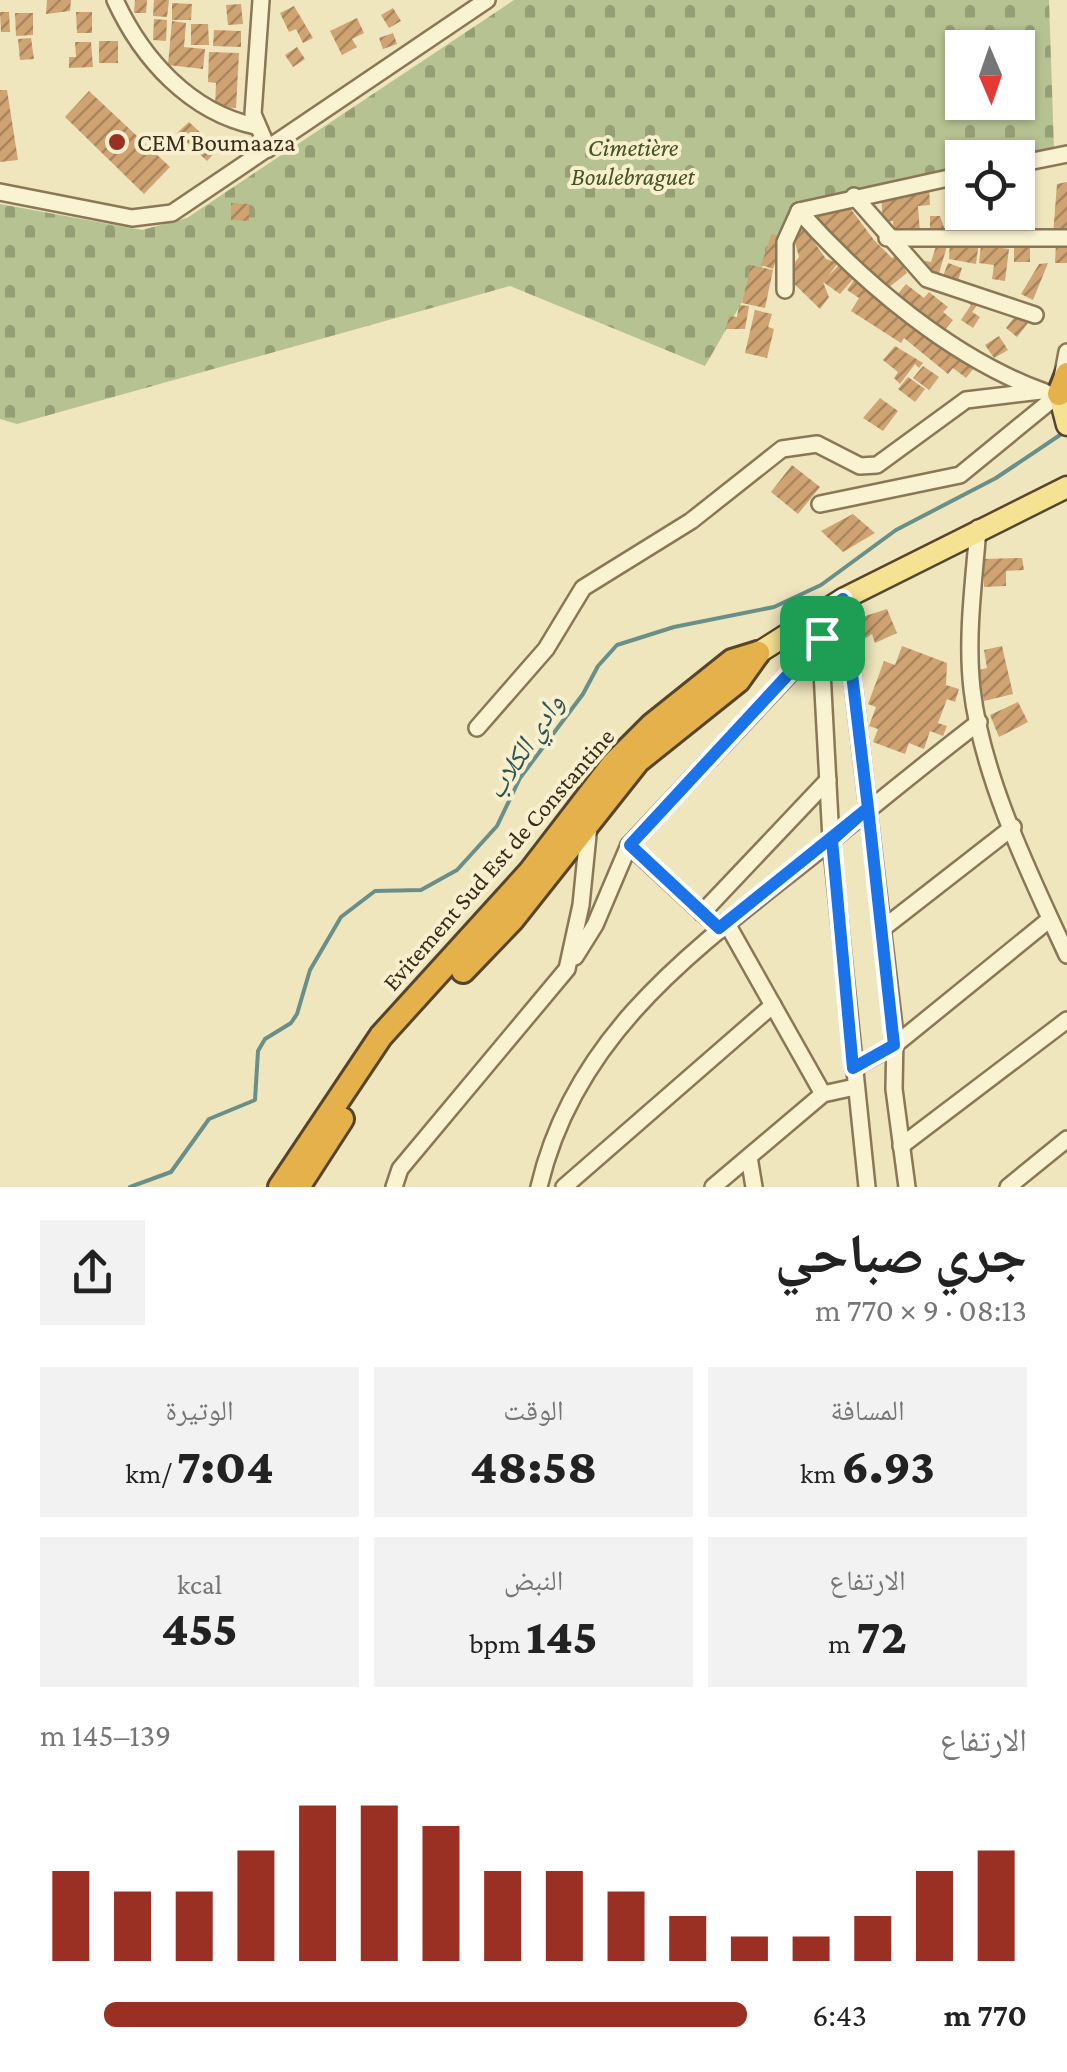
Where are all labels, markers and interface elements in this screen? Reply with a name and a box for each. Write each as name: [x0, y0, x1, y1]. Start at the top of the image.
north arrow: [945, 30, 1035, 120]
map controls: [945, 30, 1035, 230]
place label: CEM Boumaaza: [137, 129, 296, 156]
marker: CEM Boumaaza: [106, 131, 128, 153]
park label: Cimetière Boulebraguet: [571, 134, 696, 191]
button: locate: [945, 140, 1035, 230]
pin: [780, 596, 865, 681]
icon: arrive: [795, 611, 850, 666]
water label: وادي الكلاب: [479, 688, 576, 808]
street label: Evitement Sud Est de Constantine: [377, 723, 620, 996]
button: share: [40, 1220, 145, 1325]
text: جري صباحي: [775, 1224, 1027, 1285]
text: 08:13 · 9 × 770 m: [815, 1292, 1027, 1328]
text: الوتيرة: [165, 1395, 234, 1426]
text: الوقت: [503, 1395, 564, 1426]
text: المسافة: [830, 1395, 905, 1426]
text: 7:04: [176, 1438, 274, 1494]
text: 48:58: [470, 1438, 597, 1494]
text: 6.93: [841, 1438, 935, 1494]
text: /km: [125, 1458, 176, 1489]
text: km: [800, 1458, 841, 1489]
text: النبض: [504, 1565, 563, 1596]
text: الارتفاع: [829, 1565, 906, 1596]
text: kcal: [177, 1569, 222, 1600]
text: 455: [161, 1600, 238, 1656]
text: 145: [526, 1608, 598, 1664]
text: 72: [856, 1608, 907, 1664]
text: bpm: [469, 1628, 526, 1659]
text: m: [828, 1628, 856, 1659]
text: 139–145 m: [40, 1717, 171, 1753]
text: الارتفاع: [940, 1722, 1027, 1758]
text: 6:43: [812, 1997, 867, 2033]
text: 770 m: [944, 1997, 1027, 2033]

